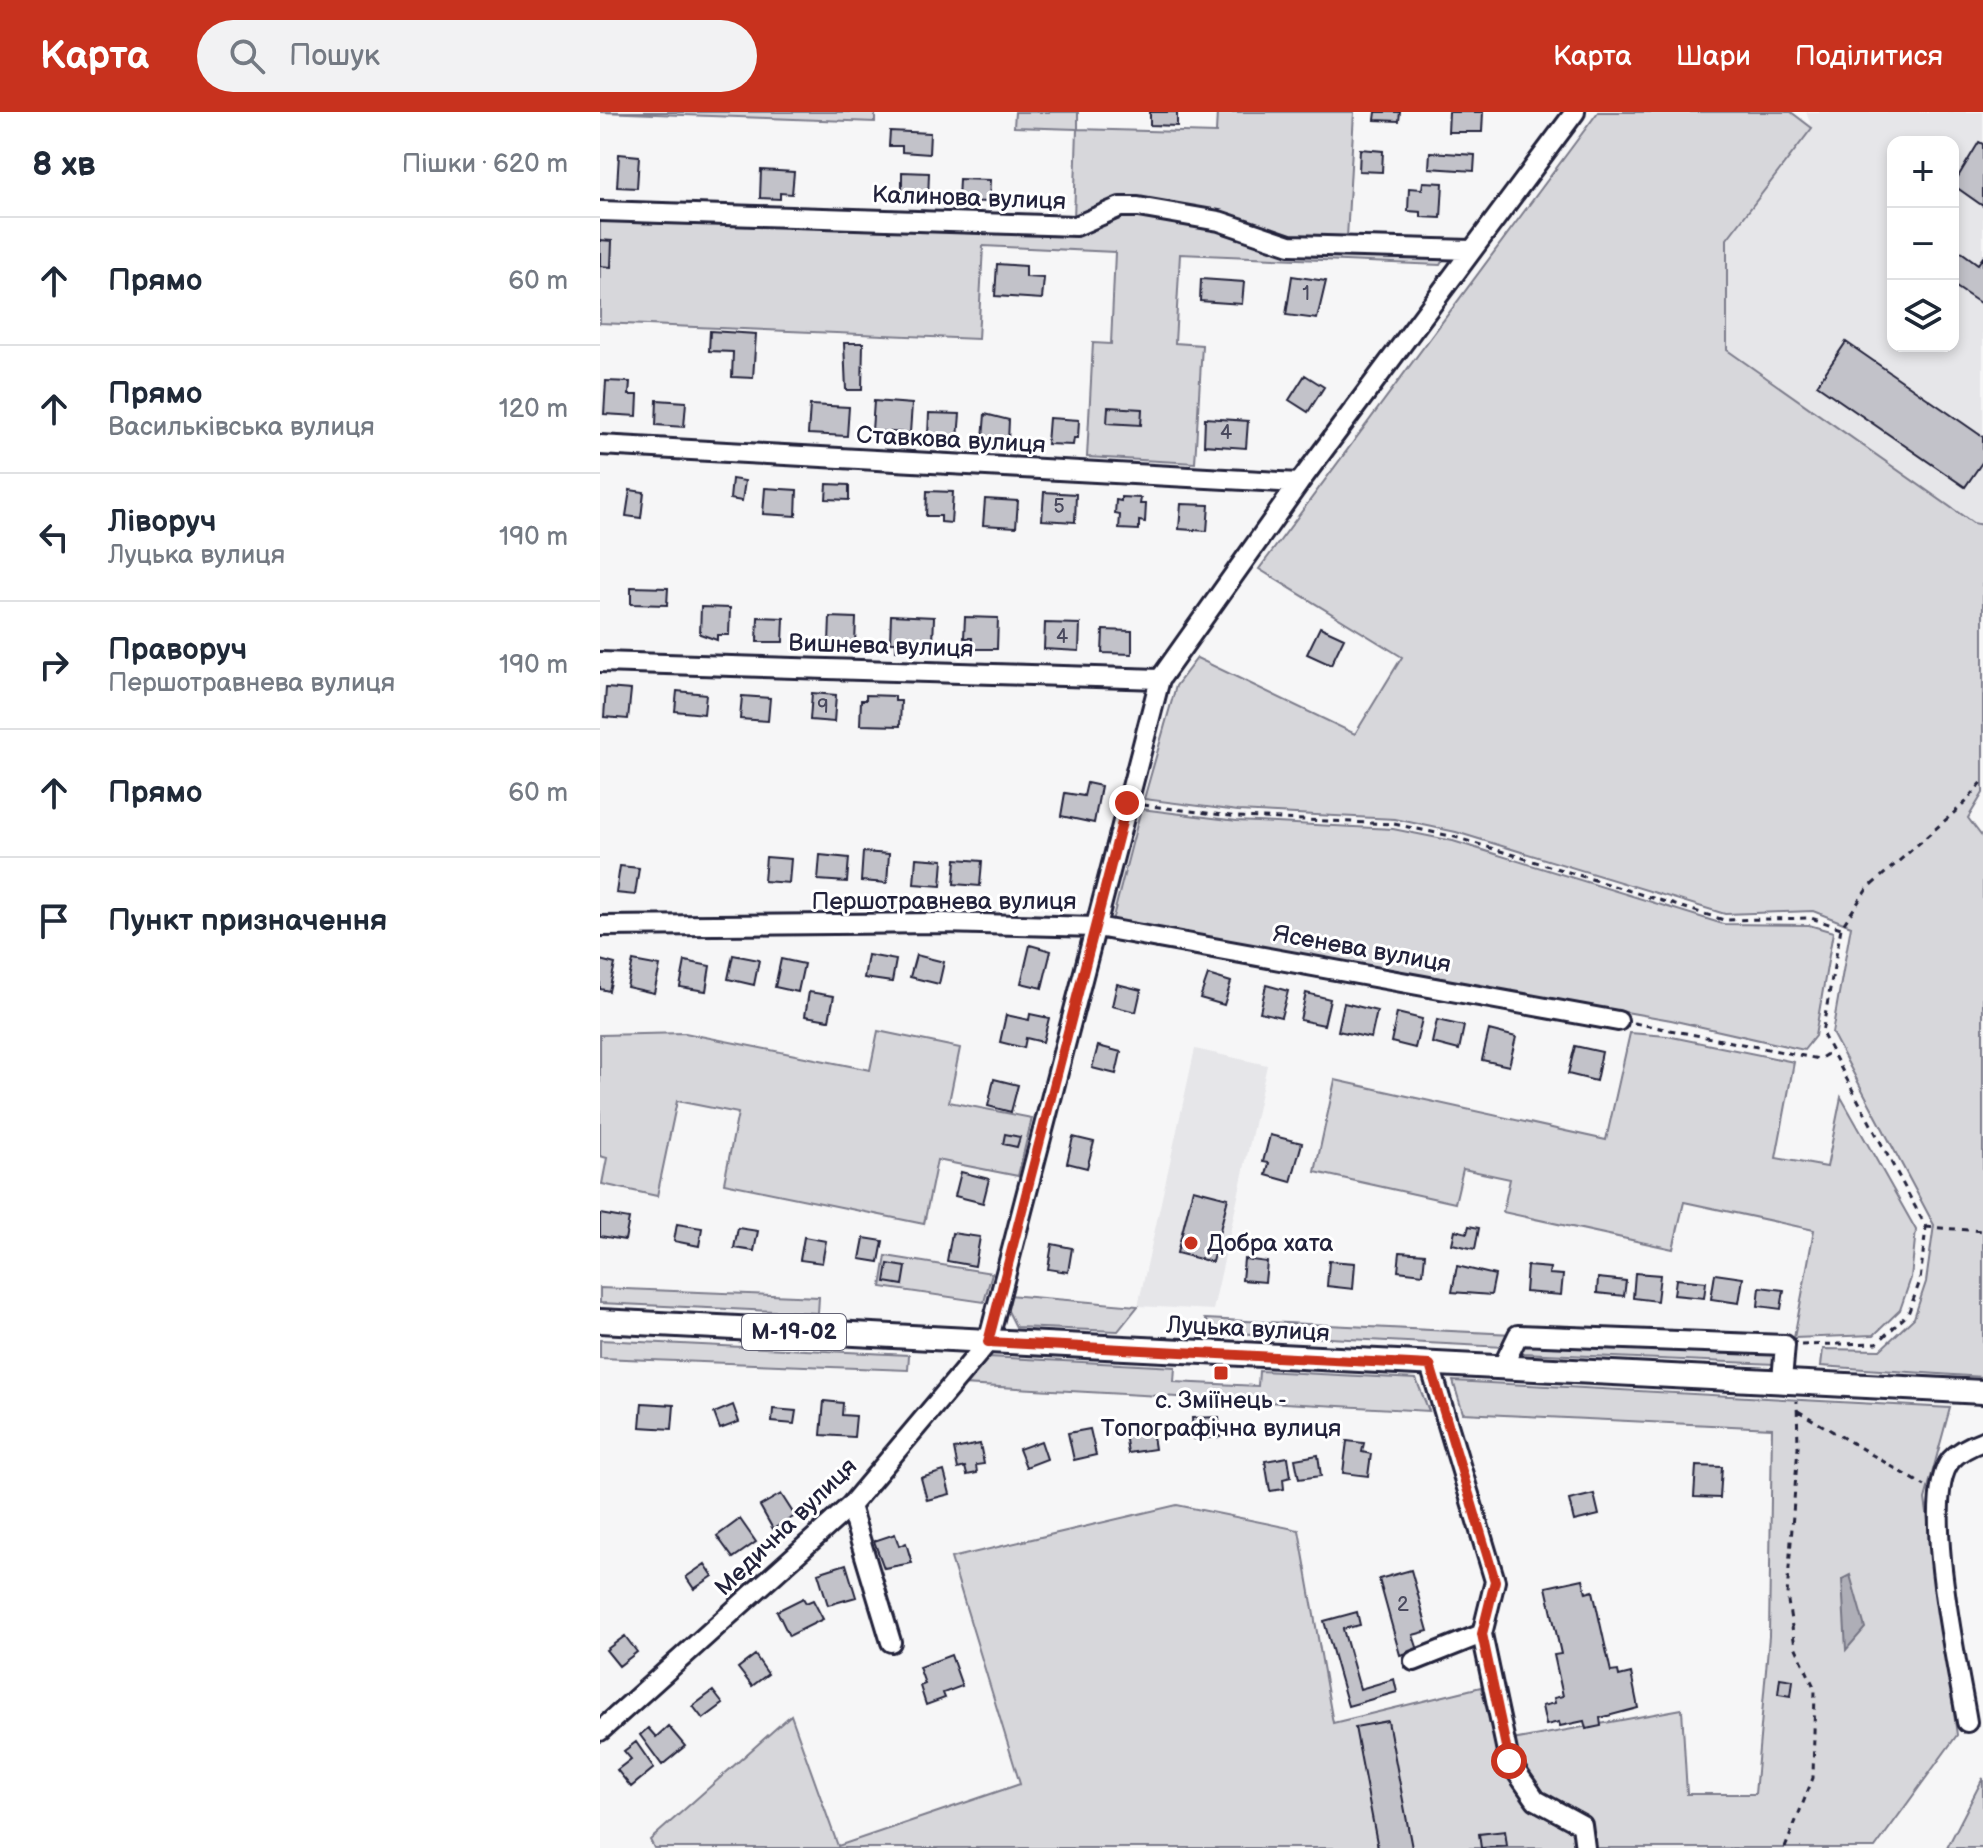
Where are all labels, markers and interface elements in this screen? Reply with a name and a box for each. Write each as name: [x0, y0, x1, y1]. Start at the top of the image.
search box: [197, 20, 757, 92]
text: Карта: [40, 34, 149, 79]
icon: search: [225, 34, 269, 78]
text: Пошук: [289, 38, 380, 74]
text: Карта: [1553, 40, 1632, 73]
text: Шари: [1676, 40, 1751, 73]
text: Поділитися: [1795, 40, 1943, 73]
map controls: [1887, 136, 1959, 352]
button: +: [1887, 136, 1959, 208]
text: 8 хв: [32, 144, 96, 185]
text: Пішки · 620 m: [402, 149, 568, 180]
street label: Калинова вулиця: [871, 180, 1067, 216]
button: −: [1887, 208, 1959, 280]
icon: ahead: [32, 259, 76, 303]
text: Прямо: [108, 263, 202, 299]
text: 60 m: [508, 266, 568, 297]
button: layers: [1887, 280, 1959, 352]
house number: 1: [1302, 282, 1310, 306]
text: Прямо: [108, 376, 202, 412]
icon: ahead: [32, 387, 76, 431]
text: 120 m: [499, 394, 568, 425]
text: Васильківська вулиця: [108, 412, 375, 443]
street label: Ставкова вулиця: [855, 421, 1047, 459]
house number: 4: [1220, 421, 1232, 445]
house number: 5: [1053, 495, 1065, 519]
text: Ліворуч: [108, 504, 216, 540]
icon: left: [32, 515, 76, 559]
text: 190 m: [499, 522, 568, 553]
text: Луцька вулиця: [108, 540, 285, 571]
house number: 4: [1056, 625, 1068, 649]
street label: Вишнева вулиця: [788, 628, 974, 664]
text: Праворуч: [108, 632, 247, 668]
icon: right: [32, 643, 76, 687]
text: 190 m: [499, 650, 568, 681]
text: Першотравнева вулиця: [108, 668, 395, 699]
house number: 9: [817, 695, 829, 719]
icon: ahead: [32, 771, 76, 815]
text: Прямо: [108, 775, 202, 811]
text: 60 m: [508, 778, 568, 809]
route end: [1109, 785, 1145, 821]
street label: Першотравнева вулиця: [811, 887, 1077, 916]
icon: arrive: [32, 899, 76, 943]
text: Пункт призначення: [108, 903, 387, 939]
street label: Ясенева вулиця: [1271, 919, 1453, 979]
place label: Добра хата: [1207, 1229, 1334, 1258]
marker: Добра хата: [1182, 1234, 1200, 1252]
street label: Луцька вулиця: [1165, 1310, 1330, 1348]
road number: М-19-02: [742, 1314, 846, 1350]
marker: с. Зміїнець - Топографічна вулиця: [1212, 1364, 1230, 1382]
place label: с. Зміїнець - Топографічна вулиця: [1101, 1386, 1341, 1443]
street label: Медична вулиця: [709, 1452, 863, 1602]
house number: 2: [1397, 1593, 1409, 1617]
route start: [1491, 1743, 1527, 1779]

